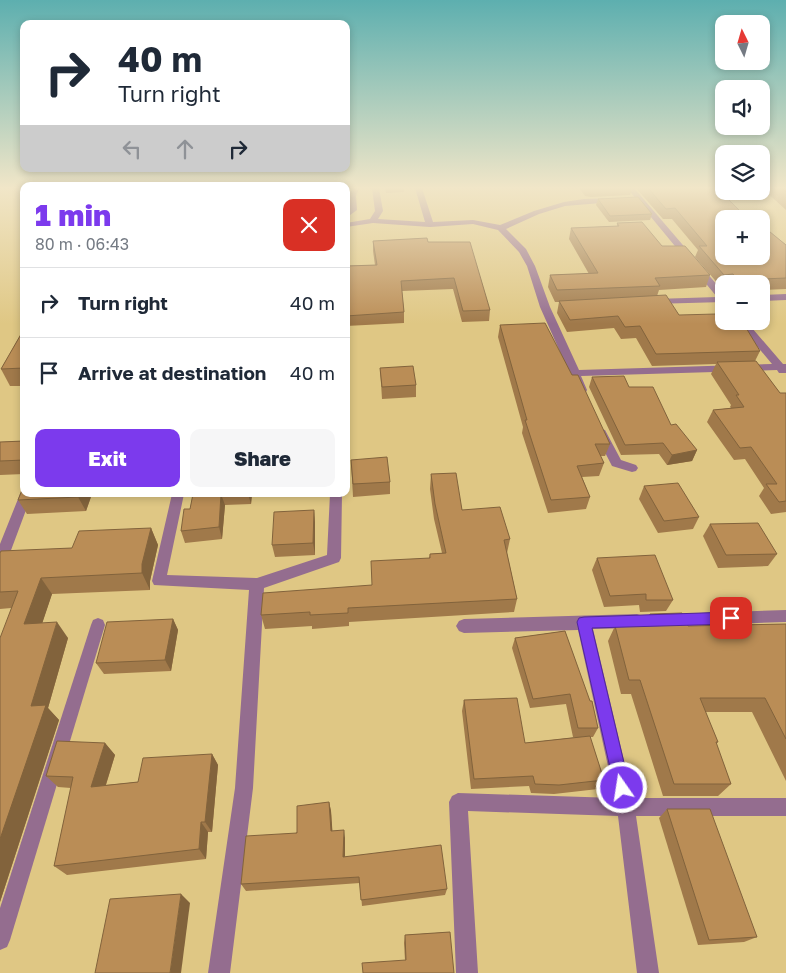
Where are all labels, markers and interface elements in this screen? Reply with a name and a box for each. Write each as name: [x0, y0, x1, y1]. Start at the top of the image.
north arrow: [715, 15, 770, 70]
map controls: [715, 15, 770, 330]
text: 40 m: [118, 38, 202, 80]
icon: right: [35, 40, 100, 105]
text: Turn right: [118, 80, 221, 107]
button: sound: [715, 80, 770, 135]
icon: left: [118, 135, 146, 163]
icon: ahead: [171, 135, 199, 163]
icon: right: [224, 135, 252, 163]
button: layers: [715, 145, 770, 200]
text: 1 min: [35, 197, 111, 233]
button: close: [283, 199, 335, 251]
button: +: [715, 210, 770, 265]
text: 80 m · 06:43: [35, 234, 129, 254]
button: −: [715, 275, 770, 330]
icon: right: [35, 289, 63, 317]
text: Turn right: [78, 291, 168, 314]
text: 40 m: [290, 291, 335, 314]
icon: arrive: [35, 359, 63, 387]
text: Arrive at destination: [78, 361, 266, 384]
text: 40 m: [290, 361, 335, 384]
button: Exit: [35, 429, 180, 487]
button: Share: [190, 429, 335, 487]
pin: [710, 597, 752, 639]
icon: arrive: [717, 604, 745, 632]
position arrow: [595, 761, 647, 813]

